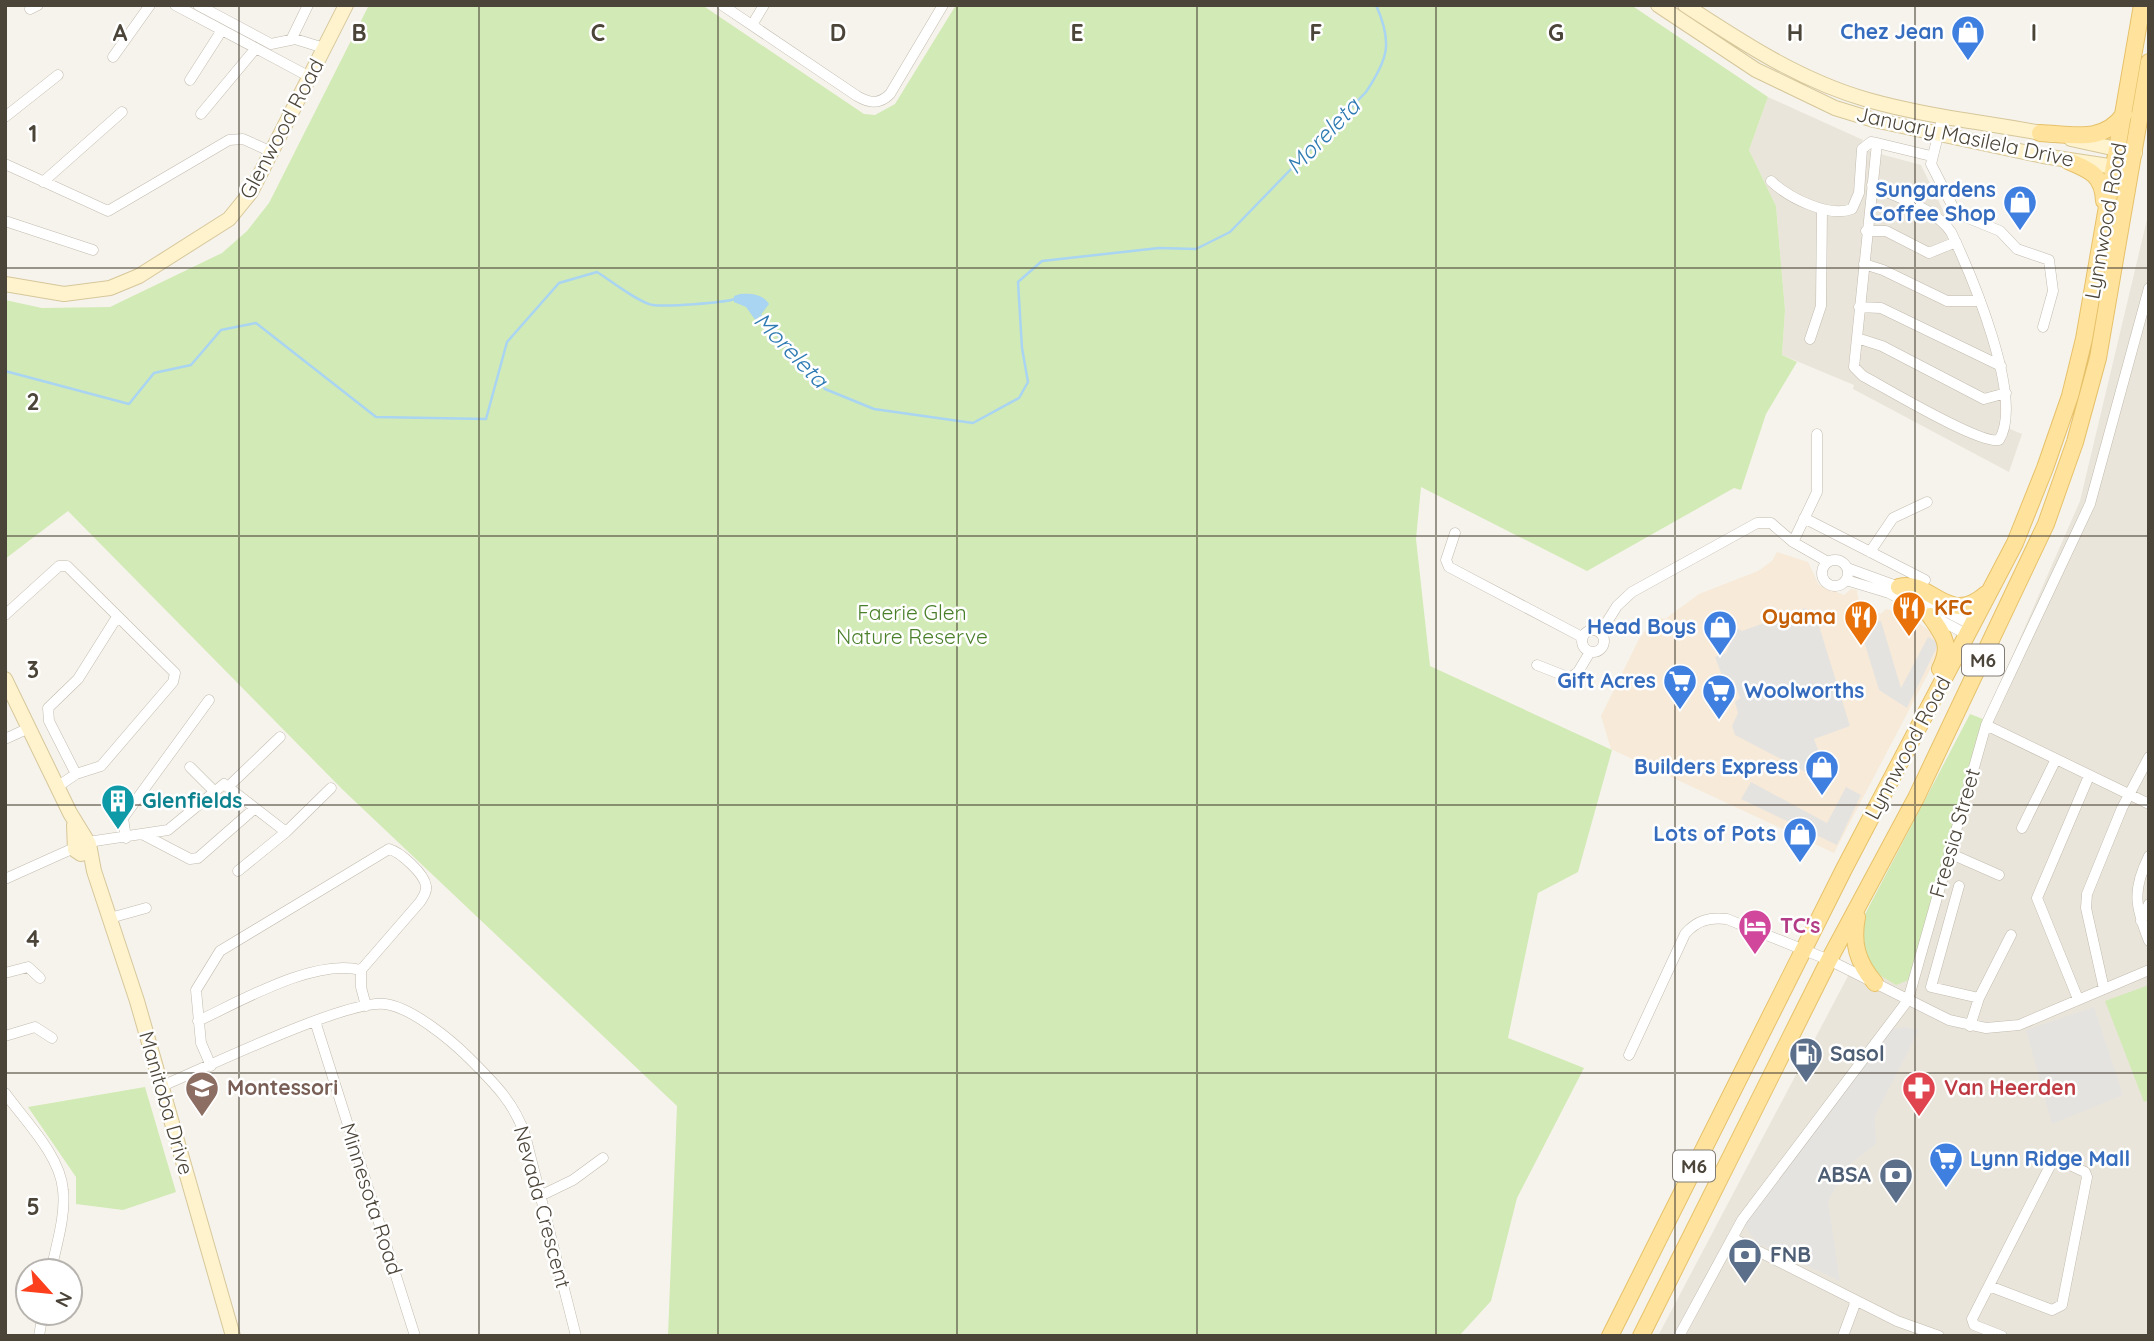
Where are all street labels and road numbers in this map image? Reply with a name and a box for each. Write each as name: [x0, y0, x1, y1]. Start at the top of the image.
street label: Glenwood Road: [233, 54, 329, 203]
street label: January Masilela Drive: [1854, 100, 2077, 172]
street label: Lynnwood Road: [2078, 140, 2132, 301]
road number: M6: [1962, 645, 2004, 676]
street label: Lynnwood Road: [1858, 671, 1956, 824]
street label: Freesia Street: [1923, 765, 1985, 900]
street label: Manitoba Drive: [134, 1028, 200, 1178]
street label: Minnesota Road: [335, 1119, 409, 1278]
street label: Nevada Crescent: [509, 1123, 577, 1291]
road number: M6: [1673, 1150, 1715, 1182]

